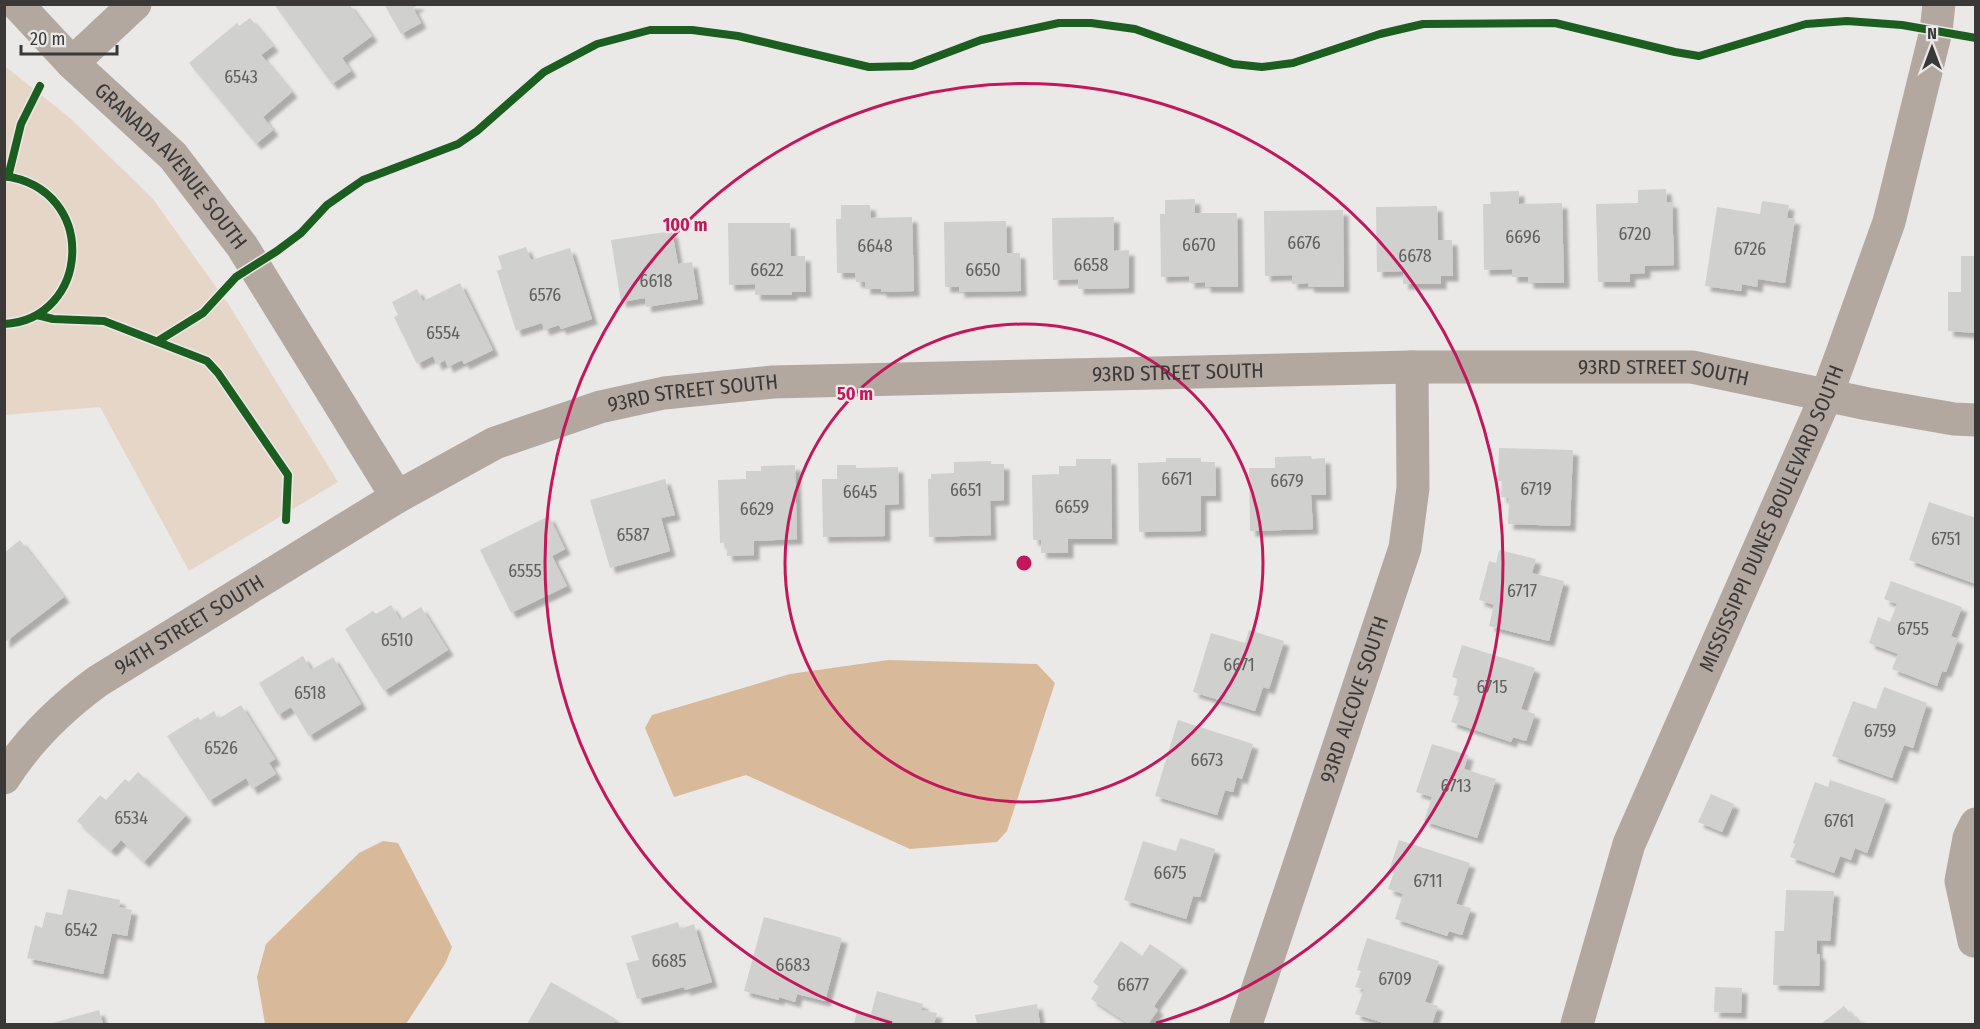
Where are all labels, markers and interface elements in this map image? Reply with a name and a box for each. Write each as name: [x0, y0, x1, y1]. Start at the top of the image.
scale bar: [21, 18, 117, 56]
north arrow: [1902, 18, 1962, 78]
text: N: [1927, 24, 1937, 43]
text: 20 m: [30, 28, 65, 50]
house number: 6543: [224, 66, 258, 88]
street label: GRANADA AVENUE SOUTH: [89, 77, 253, 254]
text: 100 m: [663, 214, 707, 236]
house number: 6720: [1619, 223, 1651, 245]
house number: 6696: [1505, 226, 1541, 248]
house number: 6676: [1287, 232, 1321, 254]
house number: 6670: [1182, 234, 1216, 256]
house number: 6648: [857, 235, 893, 257]
house number: 6726: [1734, 238, 1766, 260]
house number: 6678: [1398, 245, 1432, 267]
house number: 6658: [1073, 254, 1109, 276]
house number: 6622: [750, 259, 784, 281]
house number: 6650: [965, 259, 1001, 281]
house number: 6618: [639, 270, 673, 292]
house number: 6576: [529, 284, 561, 306]
house number: 6554: [426, 322, 460, 344]
street label: 93RD STREET SOUTH: [1578, 354, 1751, 392]
street label: 93RD STREET SOUTH: [1092, 357, 1264, 388]
street label: MISSISSIPPI DUNES BOULEVARD SOUTH: [1693, 361, 1850, 676]
street label: 93RD STREET SOUTH: [605, 369, 779, 418]
text: 50 m: [837, 383, 873, 405]
house number: 6671: [1161, 468, 1193, 490]
house number: 6679: [1270, 470, 1304, 492]
house number: 6719: [1520, 478, 1552, 500]
house number: 6651: [950, 479, 982, 501]
house number: 6645: [843, 481, 877, 503]
house number: 6659: [1055, 496, 1089, 518]
house number: 6629: [740, 498, 774, 520]
house number: 6587: [616, 524, 650, 546]
house number: 6751: [1931, 528, 1961, 550]
centre of rings: [1014, 553, 1034, 573]
house number: 6555: [508, 560, 542, 582]
street label: 94TH STREET SOUTH: [110, 569, 269, 681]
house number: 6717: [1507, 580, 1537, 602]
street label: 93RD ALCOVE SOUTH: [1314, 613, 1394, 787]
house number: 6755: [1897, 618, 1929, 640]
house number: 6510: [381, 629, 413, 651]
house number: 6671: [1223, 654, 1255, 676]
house number: 6715: [1477, 676, 1507, 698]
house number: 6518: [294, 682, 326, 704]
house number: 6759: [1864, 720, 1896, 742]
house number: 6526: [204, 737, 238, 759]
house number: 6673: [1191, 749, 1223, 771]
house number: 6713: [1441, 775, 1471, 797]
house number: 6534: [114, 807, 148, 829]
house number: 6761: [1824, 810, 1854, 832]
house number: 6675: [1154, 862, 1186, 884]
house number: 6711: [1413, 870, 1443, 892]
house number: 6542: [64, 919, 98, 941]
house number: 6685: [651, 950, 687, 972]
house number: 6683: [776, 954, 810, 976]
house number: 6709: [1378, 968, 1412, 990]
house number: 6677: [1117, 974, 1149, 996]

